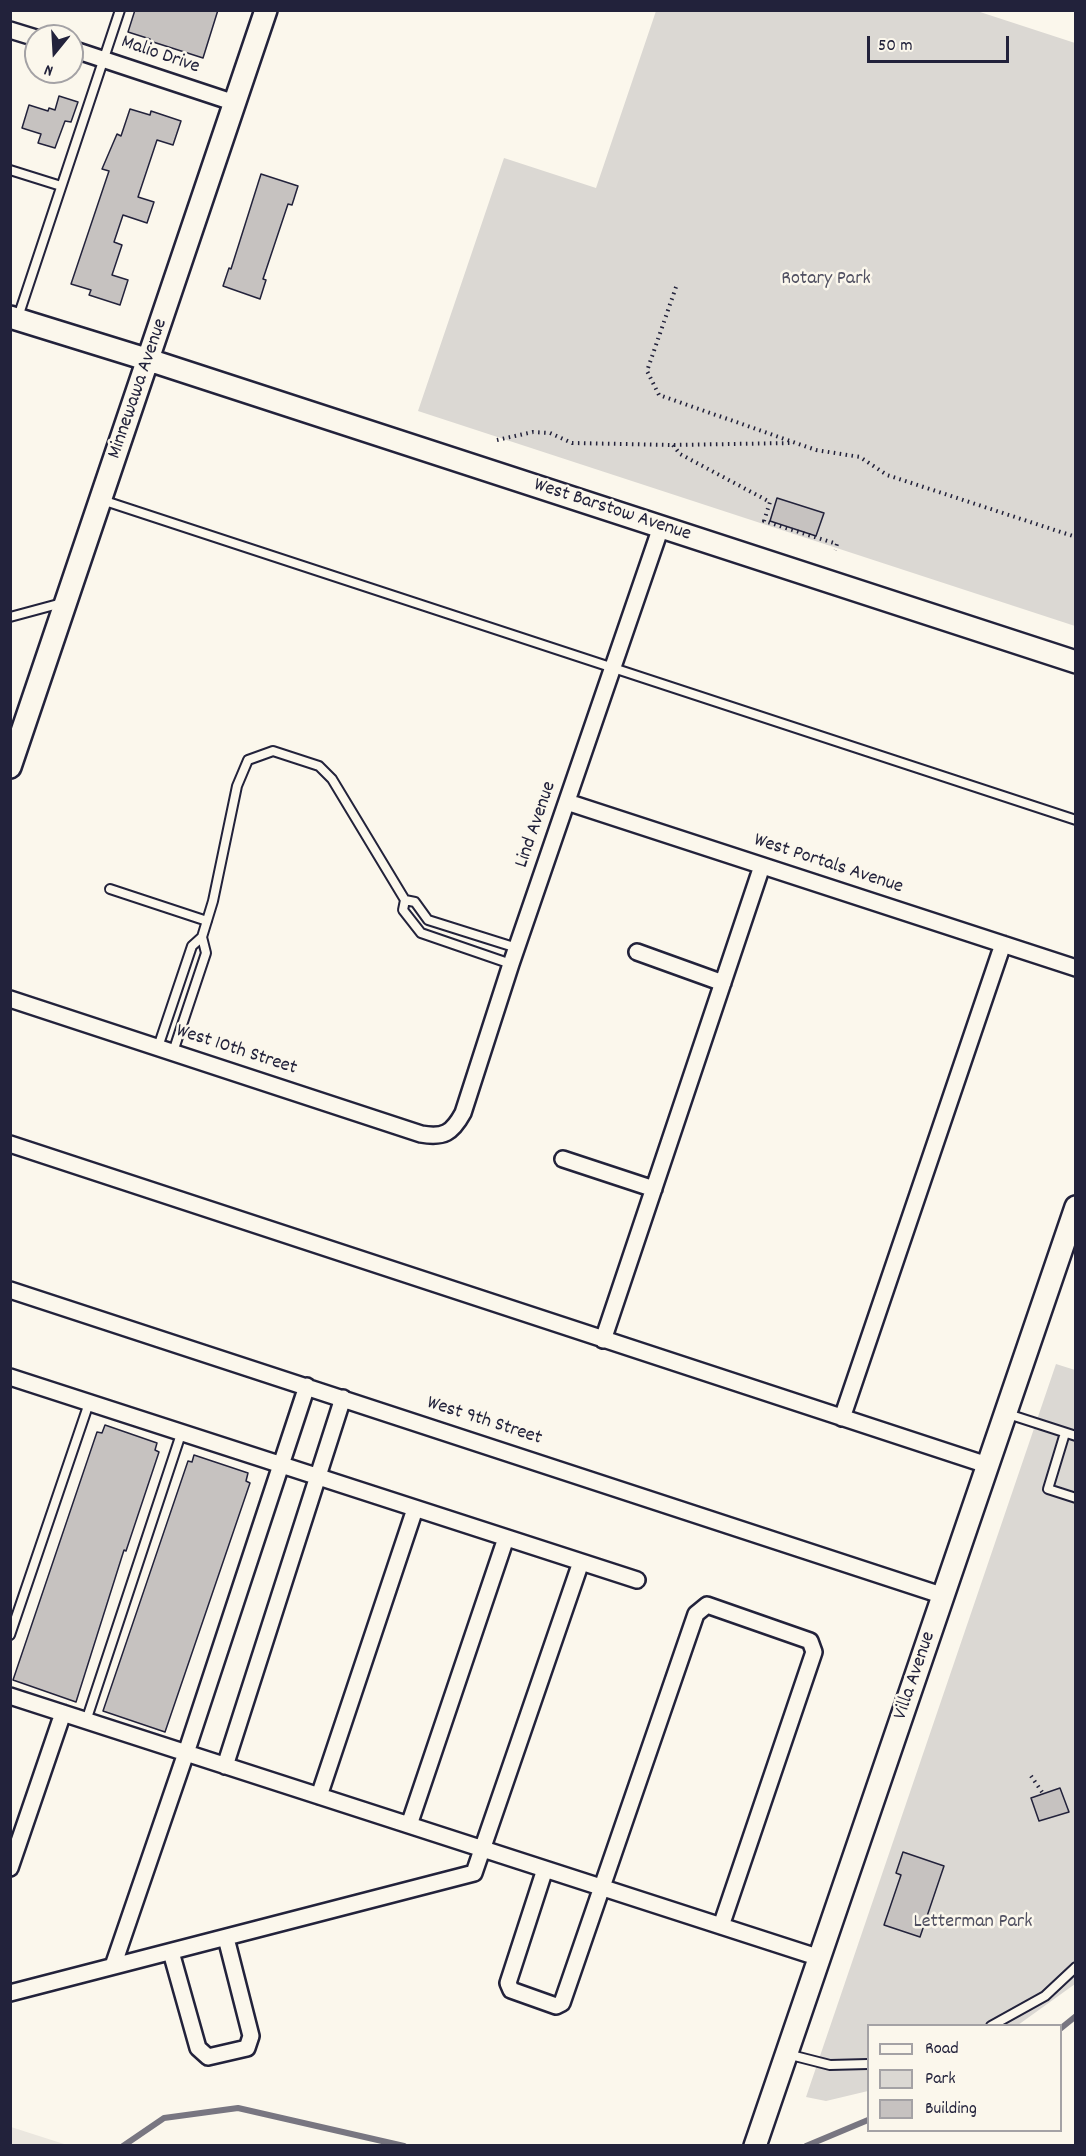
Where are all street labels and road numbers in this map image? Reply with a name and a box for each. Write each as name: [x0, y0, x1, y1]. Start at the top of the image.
street label: Malio Drive: [118, 31, 202, 81]
street label: Minnewawa Avenue: [104, 316, 174, 462]
street label: West Barstow Avenue: [530, 474, 694, 548]
street label: Lind Avenue: [511, 779, 563, 871]
street label: West Portals Avenue: [750, 830, 906, 900]
street label: West 10th Street: [173, 1020, 299, 1082]
street label: West 9th Street: [423, 1392, 545, 1452]
street label: Villa Avenue: [890, 1629, 942, 1723]

